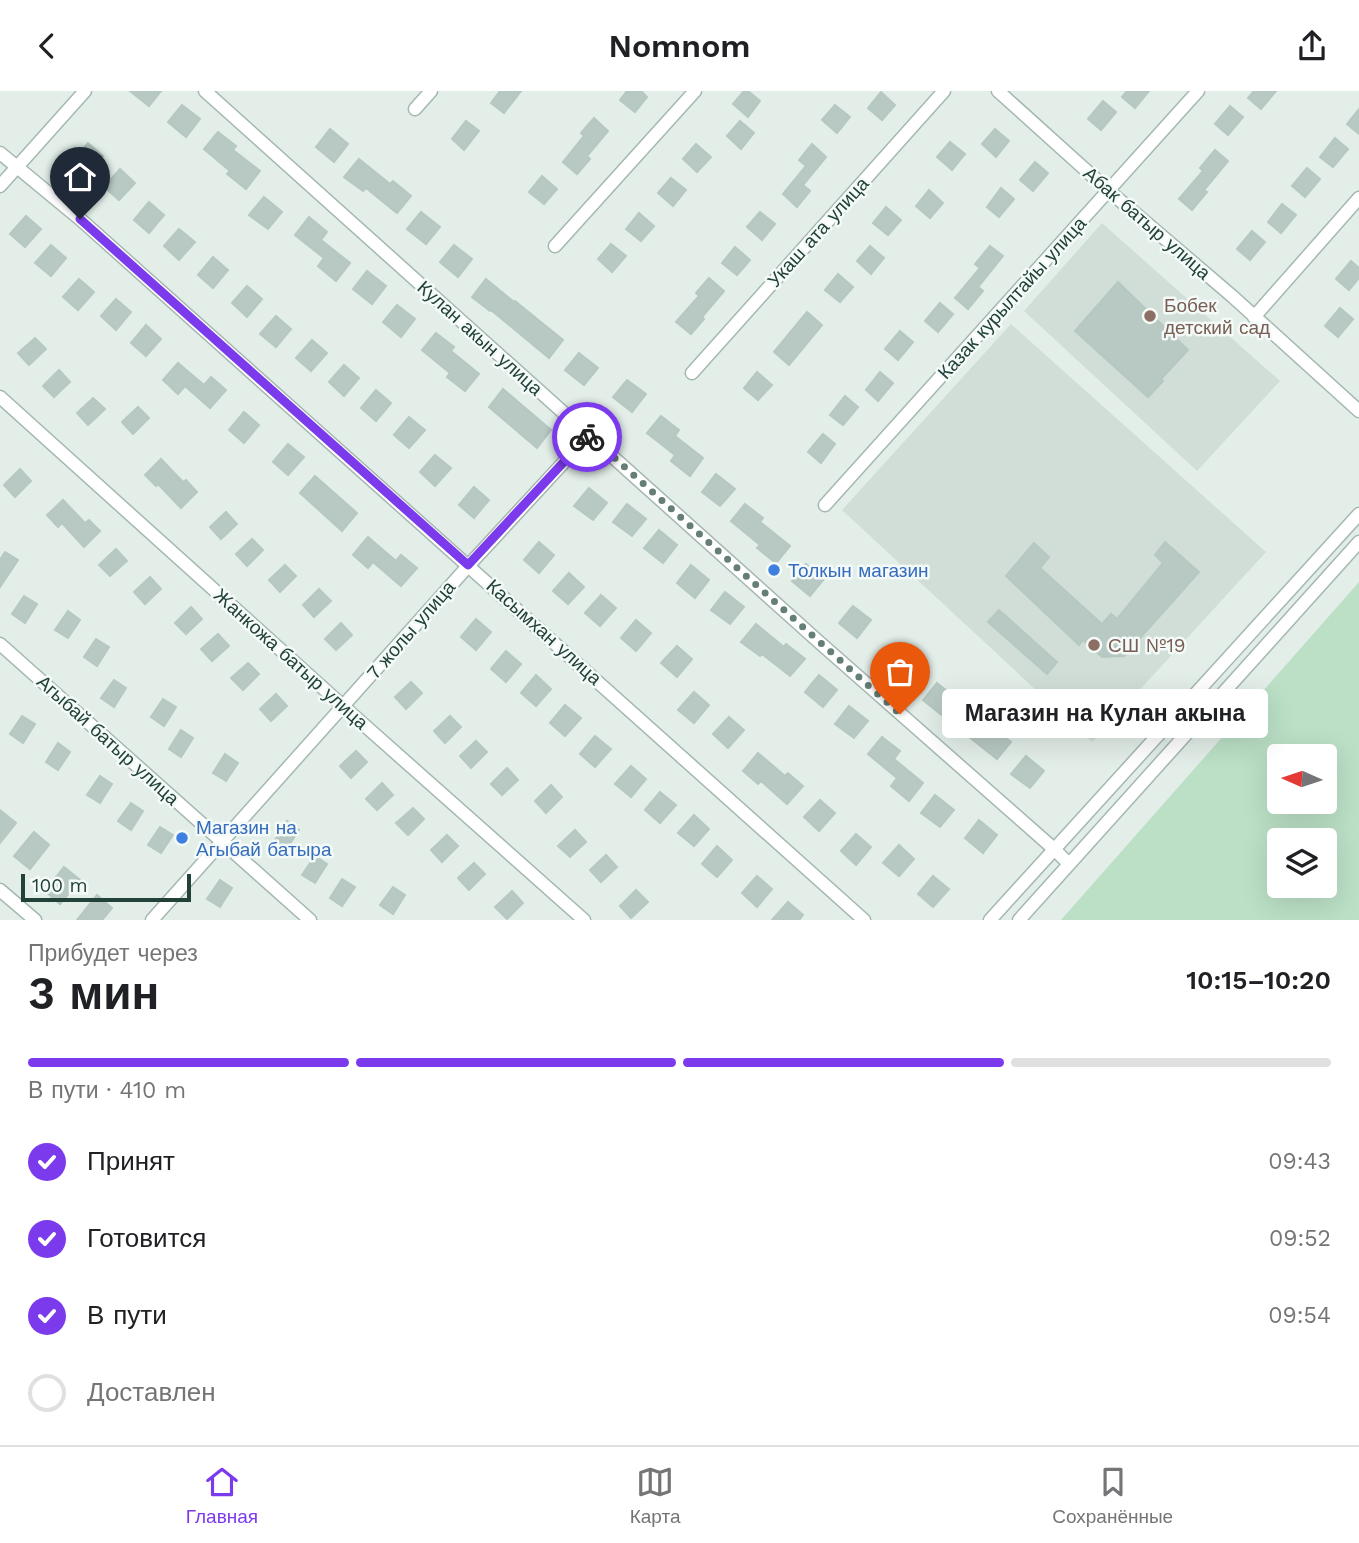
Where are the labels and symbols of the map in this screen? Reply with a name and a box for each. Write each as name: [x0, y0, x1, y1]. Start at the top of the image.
pin: [50, 147, 110, 219]
street label: Абак батыр улица: [1079, 162, 1216, 285]
street label: Укаш ата улица: [763, 172, 874, 292]
street label: Казак курылтайы улица: [933, 212, 1091, 384]
street label: Кулан акын улица: [413, 276, 548, 401]
place label: Бобек детский сад: [1164, 294, 1270, 339]
marker: Бобек детский сад: [1142, 308, 1158, 324]
courier: [552, 402, 622, 472]
place label: Толкын магазин: [788, 559, 929, 582]
marker: Толкын магазин: [766, 562, 782, 578]
street label: Касымхан улица: [482, 574, 607, 690]
street label: 7 жолы улица: [362, 576, 460, 684]
street label: Жанкожа батыр улица: [209, 584, 373, 735]
place label: СШ №19: [1108, 634, 1186, 657]
marker: СШ №19: [1086, 637, 1102, 653]
pin: [870, 642, 930, 714]
street label: Агыбай батыр улица: [32, 670, 184, 810]
callout: Магазин на Кулан акына: [942, 689, 1268, 739]
north arrow: [1267, 744, 1337, 814]
place label: Магазин на Агыбай батыра: [196, 816, 332, 861]
marker: Магазин на Агыбай батыра: [174, 830, 190, 846]
scale bar: [21, 871, 191, 903]

